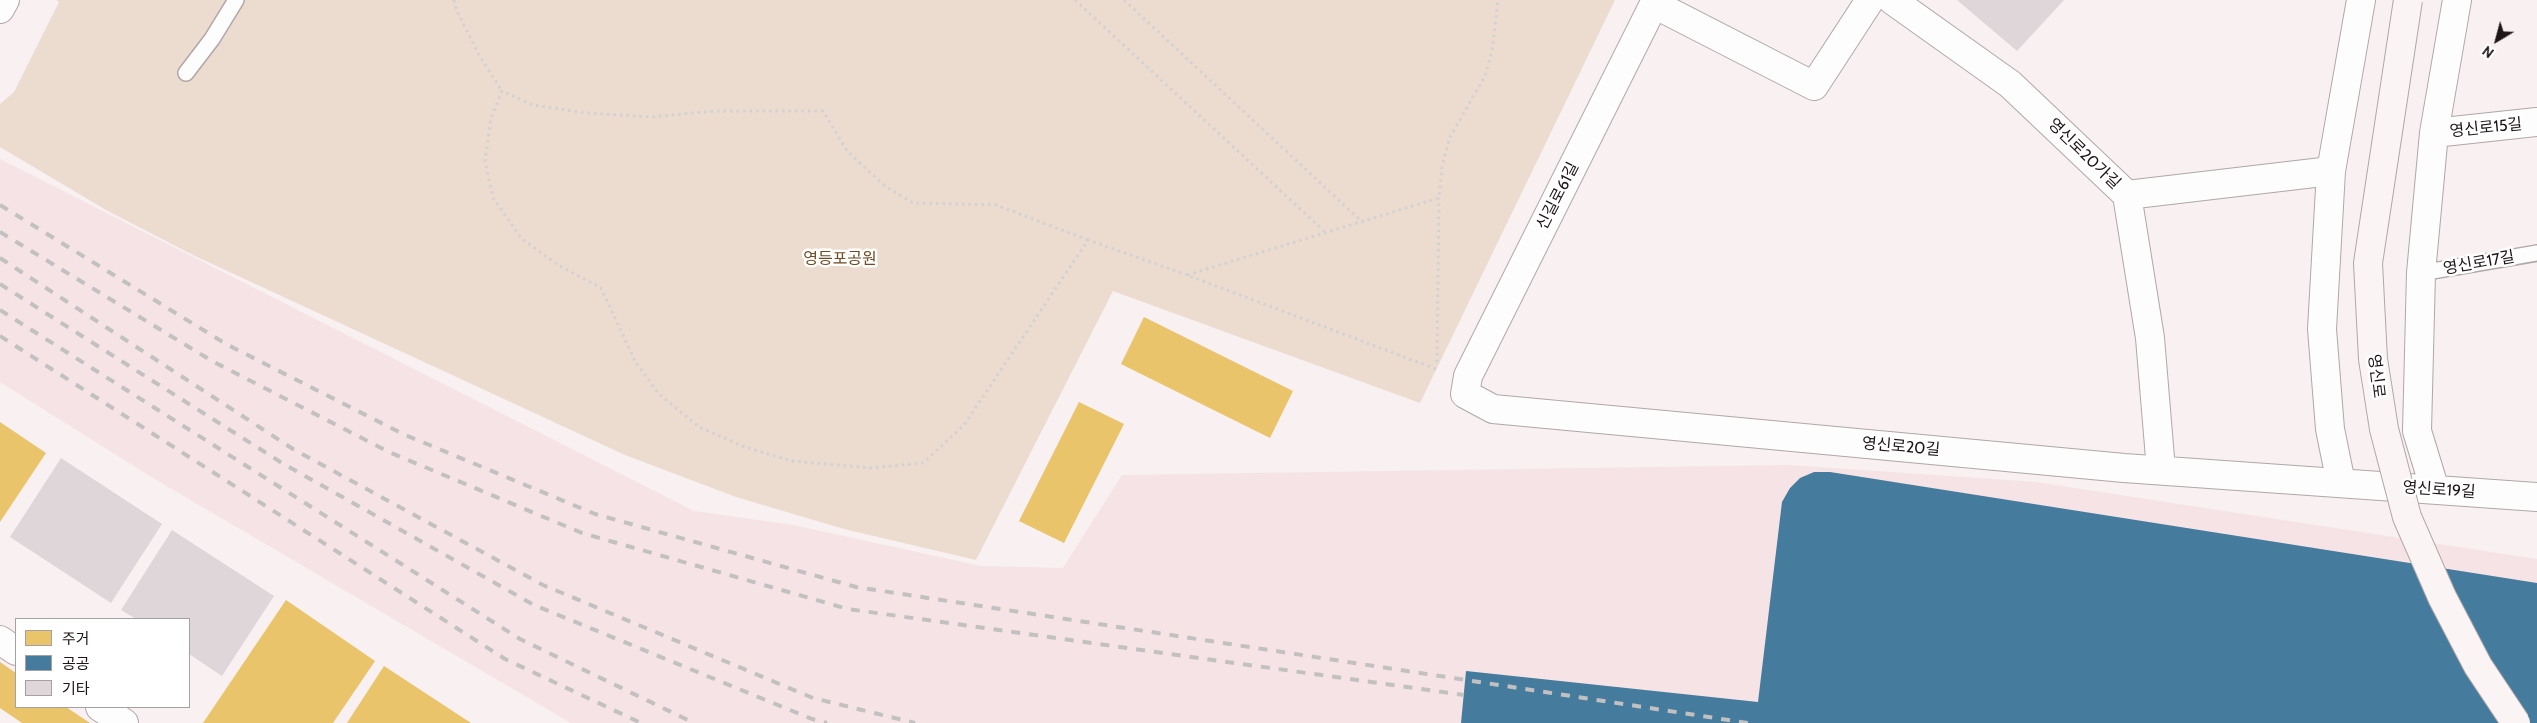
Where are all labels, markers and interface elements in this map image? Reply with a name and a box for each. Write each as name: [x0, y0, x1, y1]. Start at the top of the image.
north arrow: [2472, 15, 2522, 65]
text: N: [2479, 42, 2497, 62]
street label: 영신로20가길: [2044, 115, 2124, 193]
street label: 영신로15길: [2449, 115, 2523, 141]
street label: 신길로61길: [1533, 159, 1583, 233]
street label: 영신로17길: [2442, 247, 2516, 279]
park label: 영등포공원: [803, 249, 877, 269]
street label: 영신로: [2364, 353, 2388, 399]
street label: 영신로20길: [1861, 434, 1941, 460]
street label: 영신로19길: [2402, 478, 2476, 502]
legend: [15, 618, 190, 708]
text: 주거: [62, 630, 90, 648]
text: 공공: [62, 655, 90, 673]
text: 기타: [62, 680, 90, 698]

